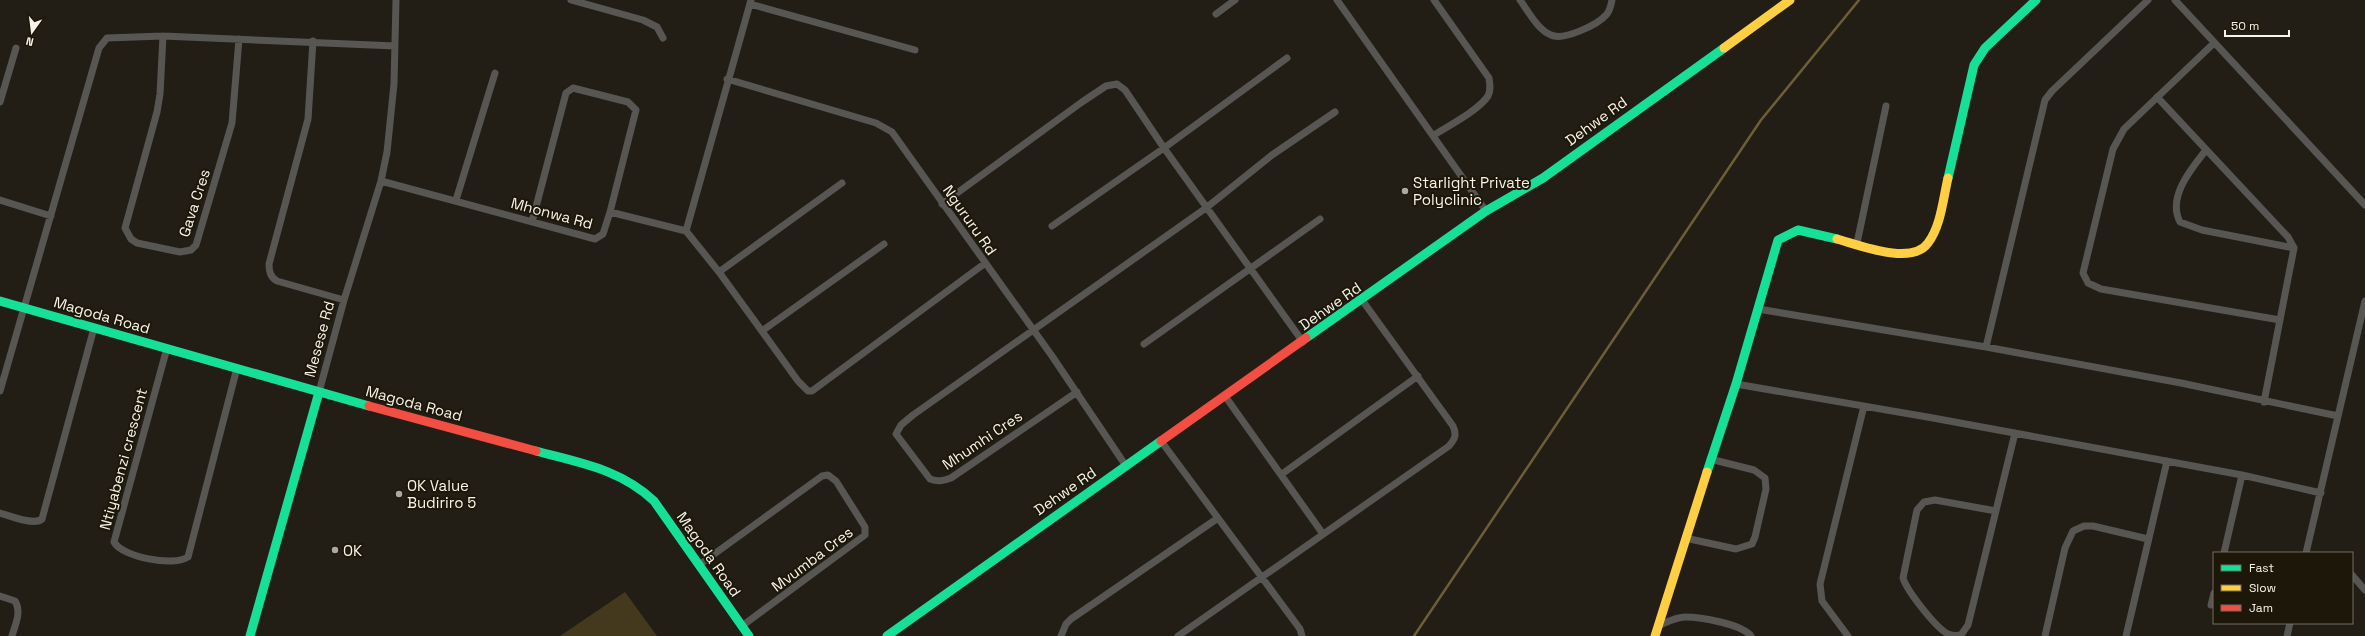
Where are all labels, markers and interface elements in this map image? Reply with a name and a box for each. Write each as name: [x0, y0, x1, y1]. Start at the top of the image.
north arrow: [12, 12, 52, 52]
scale bar: [2225, 12, 2289, 38]
text: 50 m: [2231, 18, 2259, 34]
text: N: [24, 34, 35, 49]
street label: Dehwe Rd: [1561, 92, 1631, 150]
street label: Gava Cres: [174, 167, 214, 239]
place label: Starlight Private Polyclinic: [1413, 173, 1530, 209]
street label: Ngururu Rd: [939, 181, 1001, 259]
marker: Starlight Private Polyclinic: [1400, 186, 1410, 196]
street label: Mhonwa Rd: [509, 193, 595, 233]
street label: Dehwe Rd: [1295, 278, 1365, 334]
street label: Magoda Road: [52, 292, 152, 338]
street label: Mesese Rd: [300, 299, 338, 379]
street label: Magoda Road: [364, 381, 464, 425]
street label: Ntiyabenzi crescent: [95, 386, 151, 532]
street label: Mhumhi Cres: [938, 406, 1026, 474]
street label: Dehwe Rd: [1030, 463, 1100, 519]
place label: OK Value Budiriro 5: [407, 476, 476, 512]
marker: OK Value Budiriro 5: [394, 489, 404, 499]
street label: Magoda Road: [673, 508, 745, 600]
street label: Mvumba Cres: [768, 522, 857, 596]
place label: OK: [343, 541, 362, 560]
marker: OK: [330, 545, 340, 555]
legend: [2213, 552, 2353, 624]
text: Fast: [2249, 560, 2274, 576]
text: Slow: [2249, 580, 2276, 596]
text: Jam: [2249, 600, 2273, 616]

